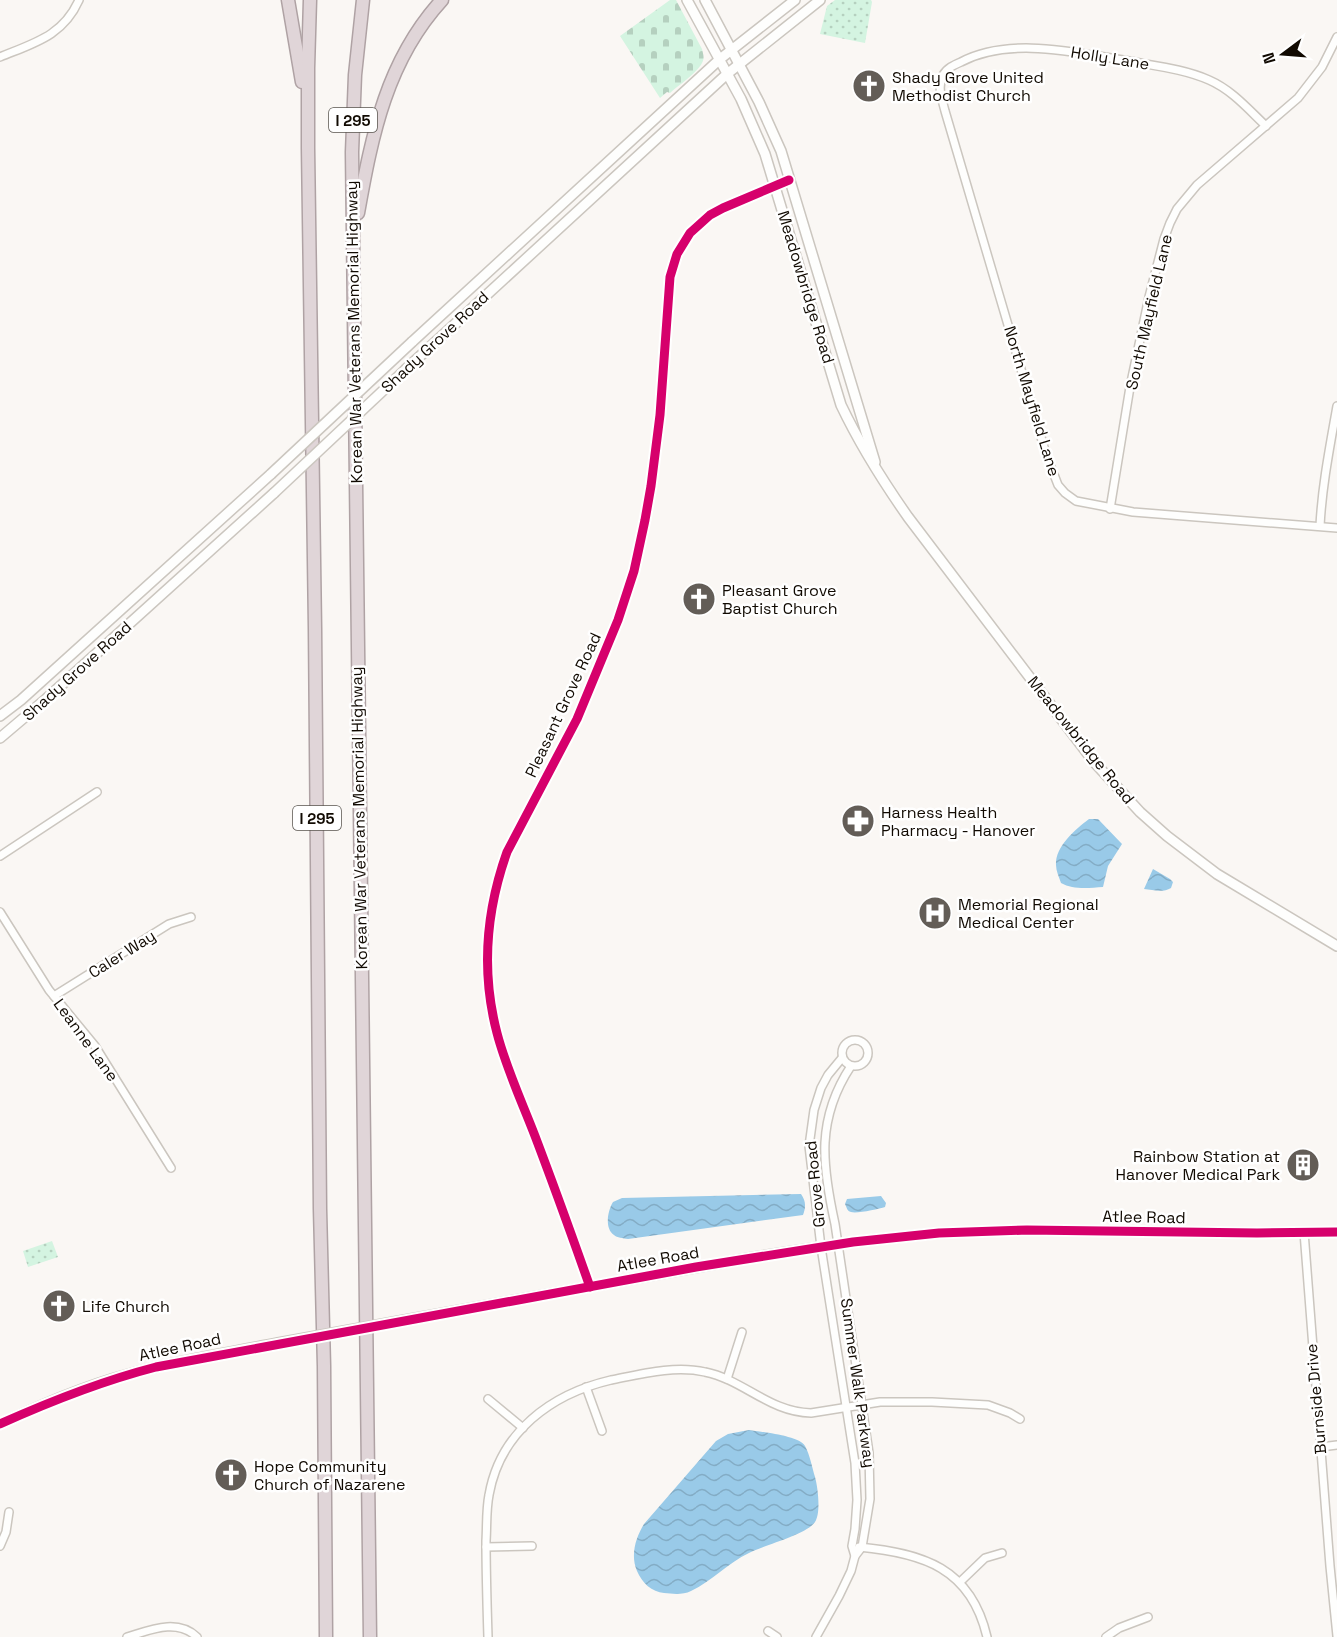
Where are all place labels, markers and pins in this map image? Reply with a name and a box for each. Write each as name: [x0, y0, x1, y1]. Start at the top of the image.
place label: Shady Grove United Methodist Church: [892, 67, 1044, 106]
church icon: Shady Grove United Methodist Church: [851, 68, 887, 104]
place label: Pleasant Grove Baptist Church: [722, 580, 838, 619]
church icon: Pleasant Grove Baptist Church: [681, 581, 717, 617]
place label: Harness Health Pharmacy - Hanover: [881, 802, 1035, 841]
pharmacy icon: Harness Health Pharmacy - Hanover: [840, 803, 876, 839]
place label: Memorial Regional Medical Center: [958, 894, 1099, 933]
hospital icon: Memorial Regional Medical Center: [917, 895, 953, 931]
place label: Rainbow Station at Hanover Medical Park: [1115, 1146, 1280, 1185]
building icon: Rainbow Station at Hanover Medical Park: [1285, 1147, 1321, 1183]
church icon: Life Church: [41, 1288, 77, 1324]
place label: Life Church: [82, 1296, 170, 1317]
place label: Hope Community Church of Nazarene: [254, 1456, 406, 1495]
church icon: Hope Community Church of Nazarene: [213, 1457, 249, 1493]

